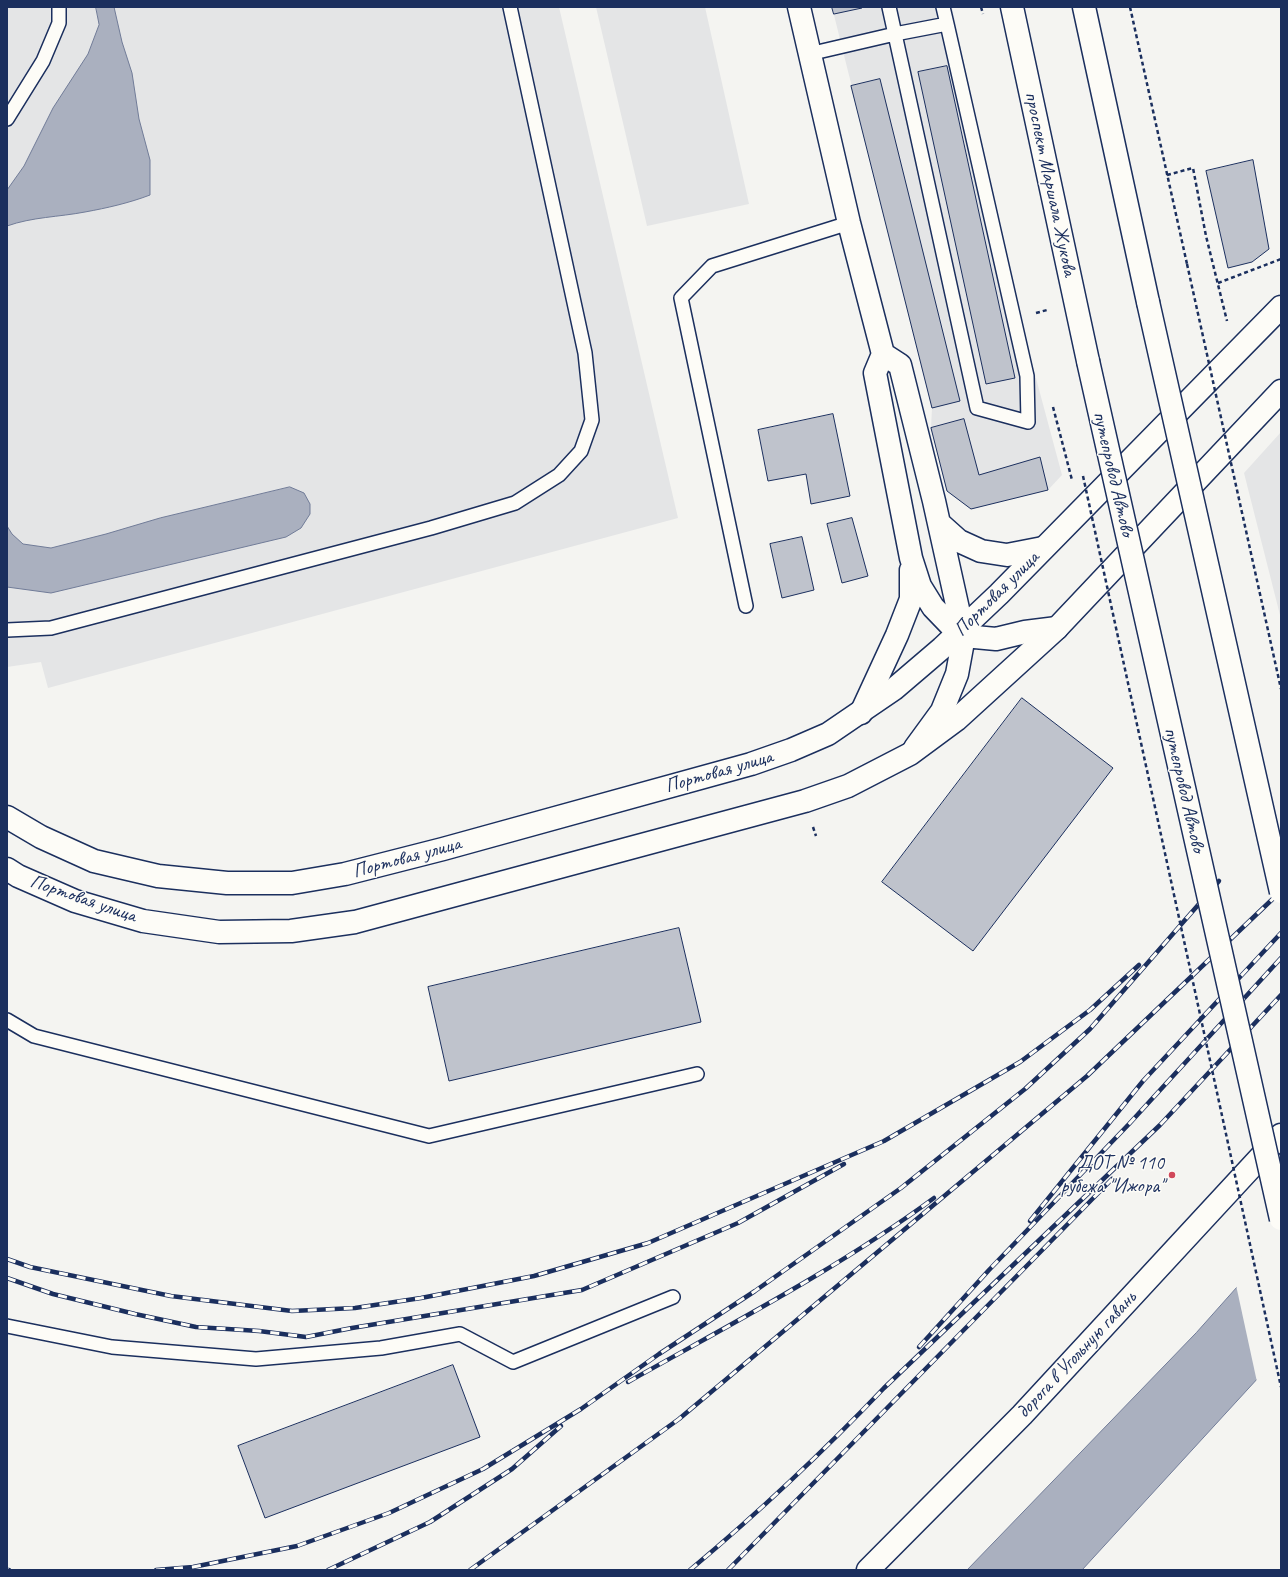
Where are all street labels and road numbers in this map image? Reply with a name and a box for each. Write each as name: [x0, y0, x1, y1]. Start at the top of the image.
street label: проспект Маршала Жукова: [1019, 89, 1081, 279]
street label: путепровод Автово: [1087, 409, 1139, 539]
street label: Портовая улица: [949, 546, 1045, 642]
street label: путепровод Автово: [1158, 725, 1210, 855]
street label: Портовая улица: [662, 745, 776, 799]
street label: Портовая улица: [350, 832, 464, 884]
street label: Портовая улица: [27, 870, 139, 928]
street label: дорога в Угольную гавань: [1012, 1286, 1142, 1424]

